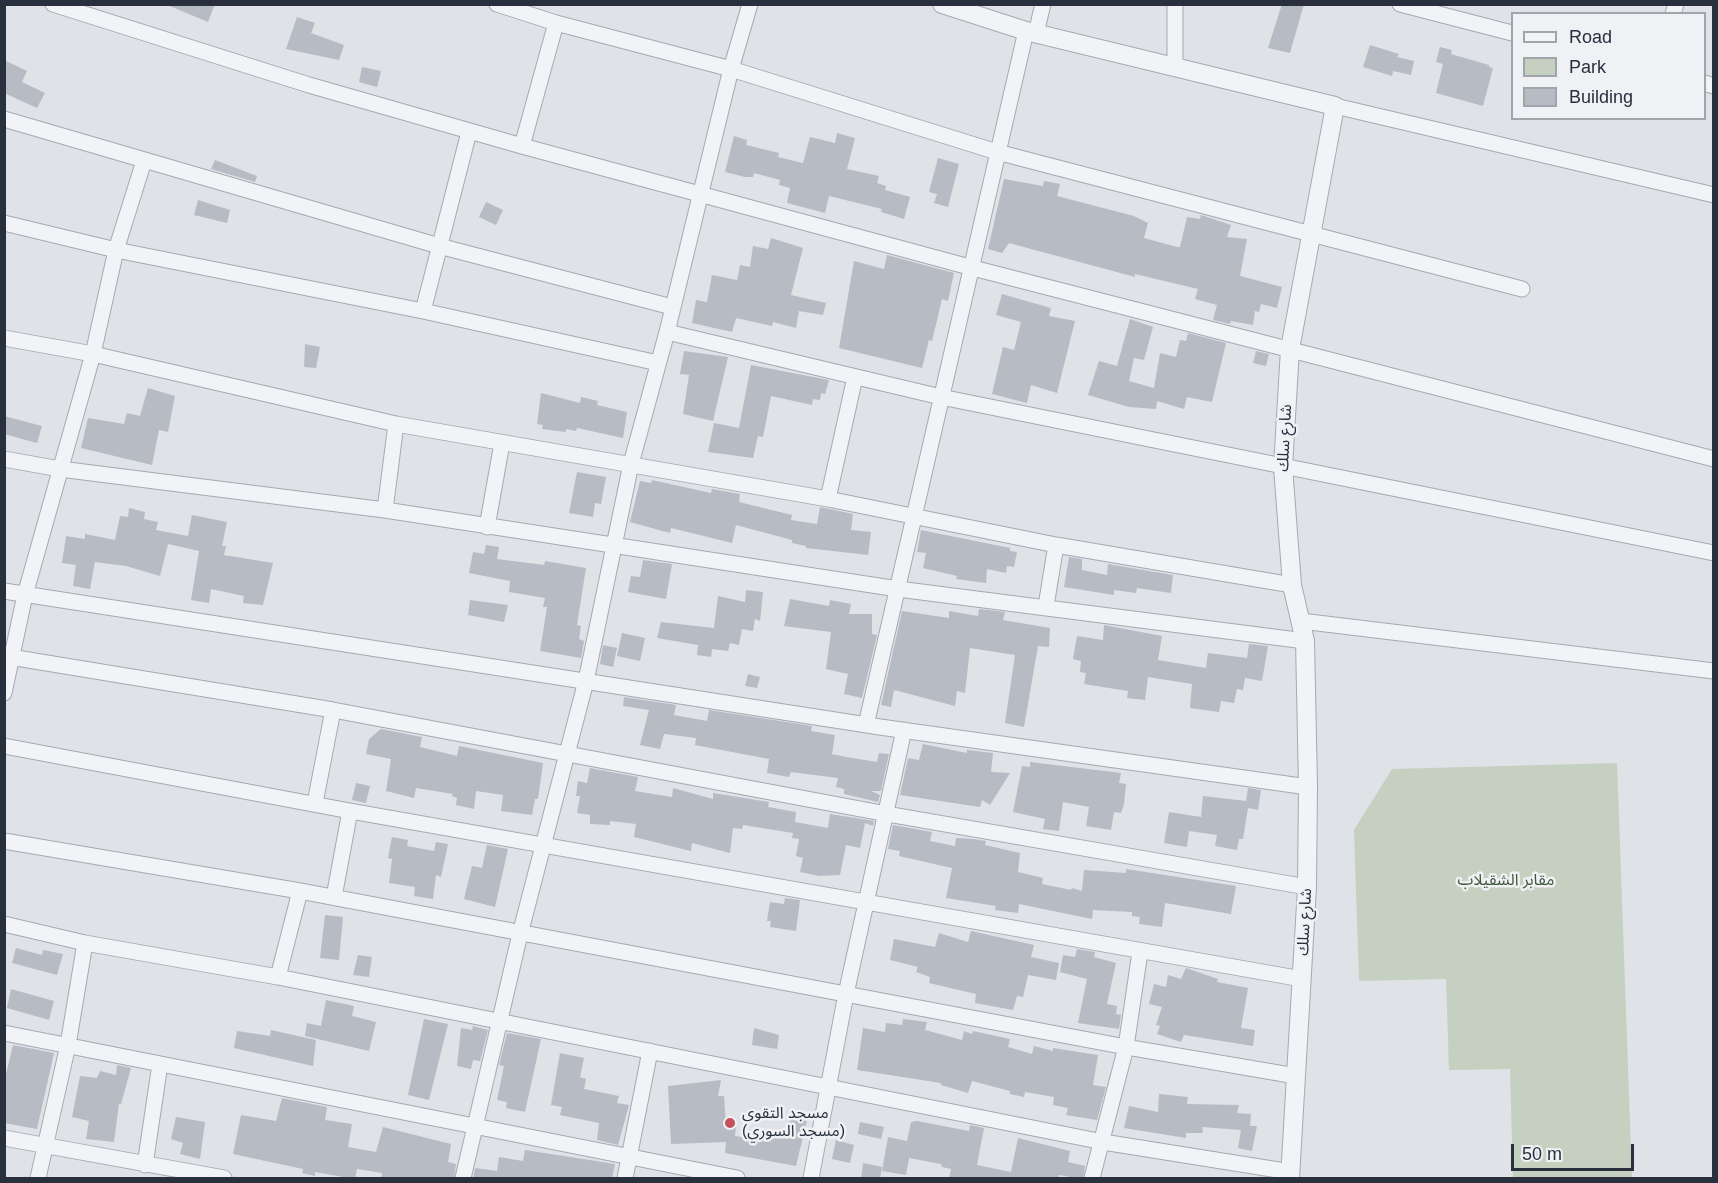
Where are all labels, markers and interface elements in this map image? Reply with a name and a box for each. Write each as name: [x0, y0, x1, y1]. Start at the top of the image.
legend: [1511, 12, 1706, 120]
text: Road: [1569, 27, 1612, 47]
text: Park: [1569, 57, 1606, 77]
text: Building: [1569, 87, 1633, 107]
street label: شارع سلك: [1274, 404, 1296, 472]
park label: مقابر الشقيلاب: [1458, 871, 1554, 891]
street label: شارع سلك: [1294, 888, 1316, 956]
place label: مسجد التقوى (مسجد السوري): [742, 1104, 845, 1142]
marker: مسجد التقوى (مسجد السوري): [723, 1116, 737, 1130]
scale bar: [1514, 1132, 1637, 1170]
text: 50 m: [1522, 1144, 1562, 1164]

